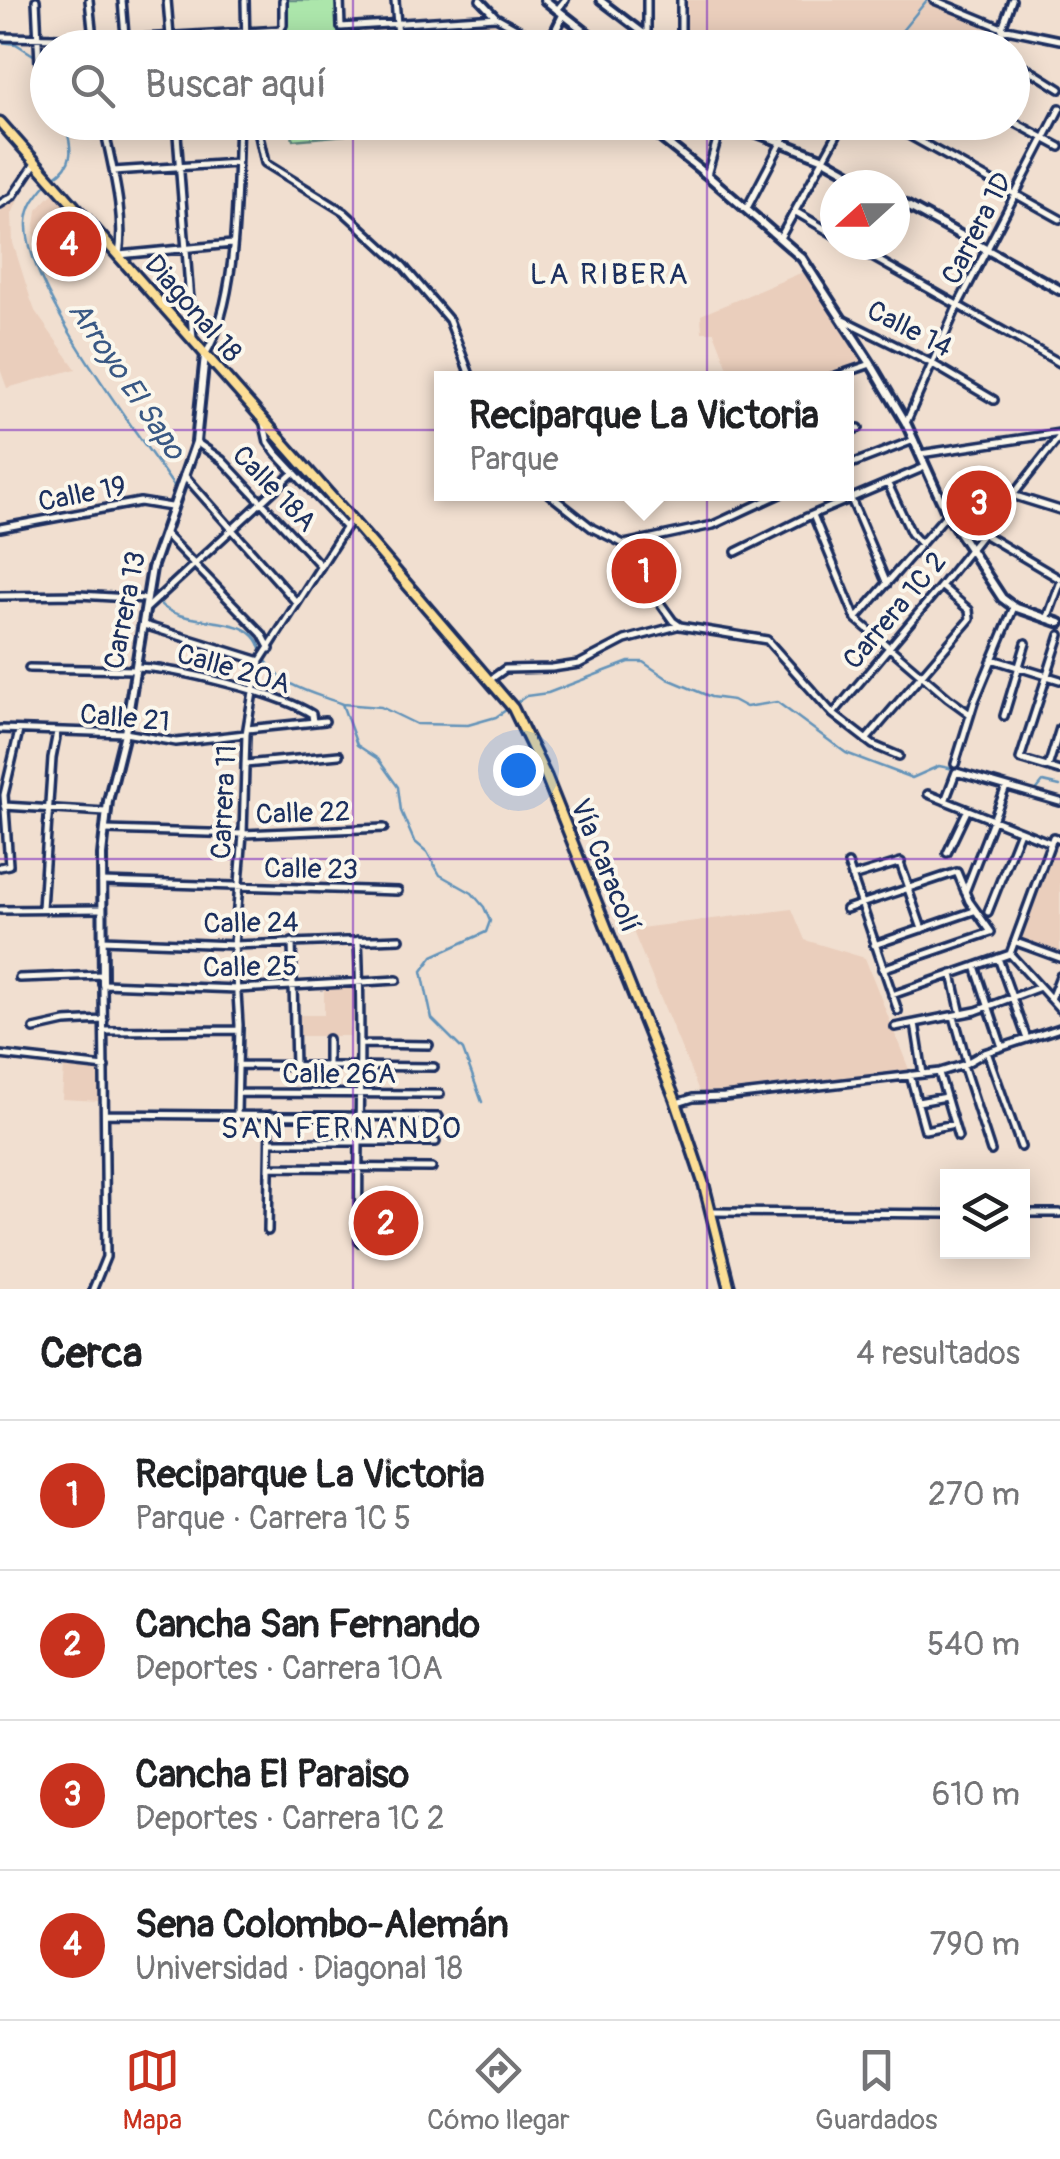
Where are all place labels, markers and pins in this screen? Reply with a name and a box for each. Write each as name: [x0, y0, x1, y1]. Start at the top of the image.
pin: 4: [36, 206, 102, 282]
pin: 3: [946, 466, 1012, 540]
pin: 1: [612, 534, 676, 608]
pin: 2: [354, 1186, 418, 1260]

